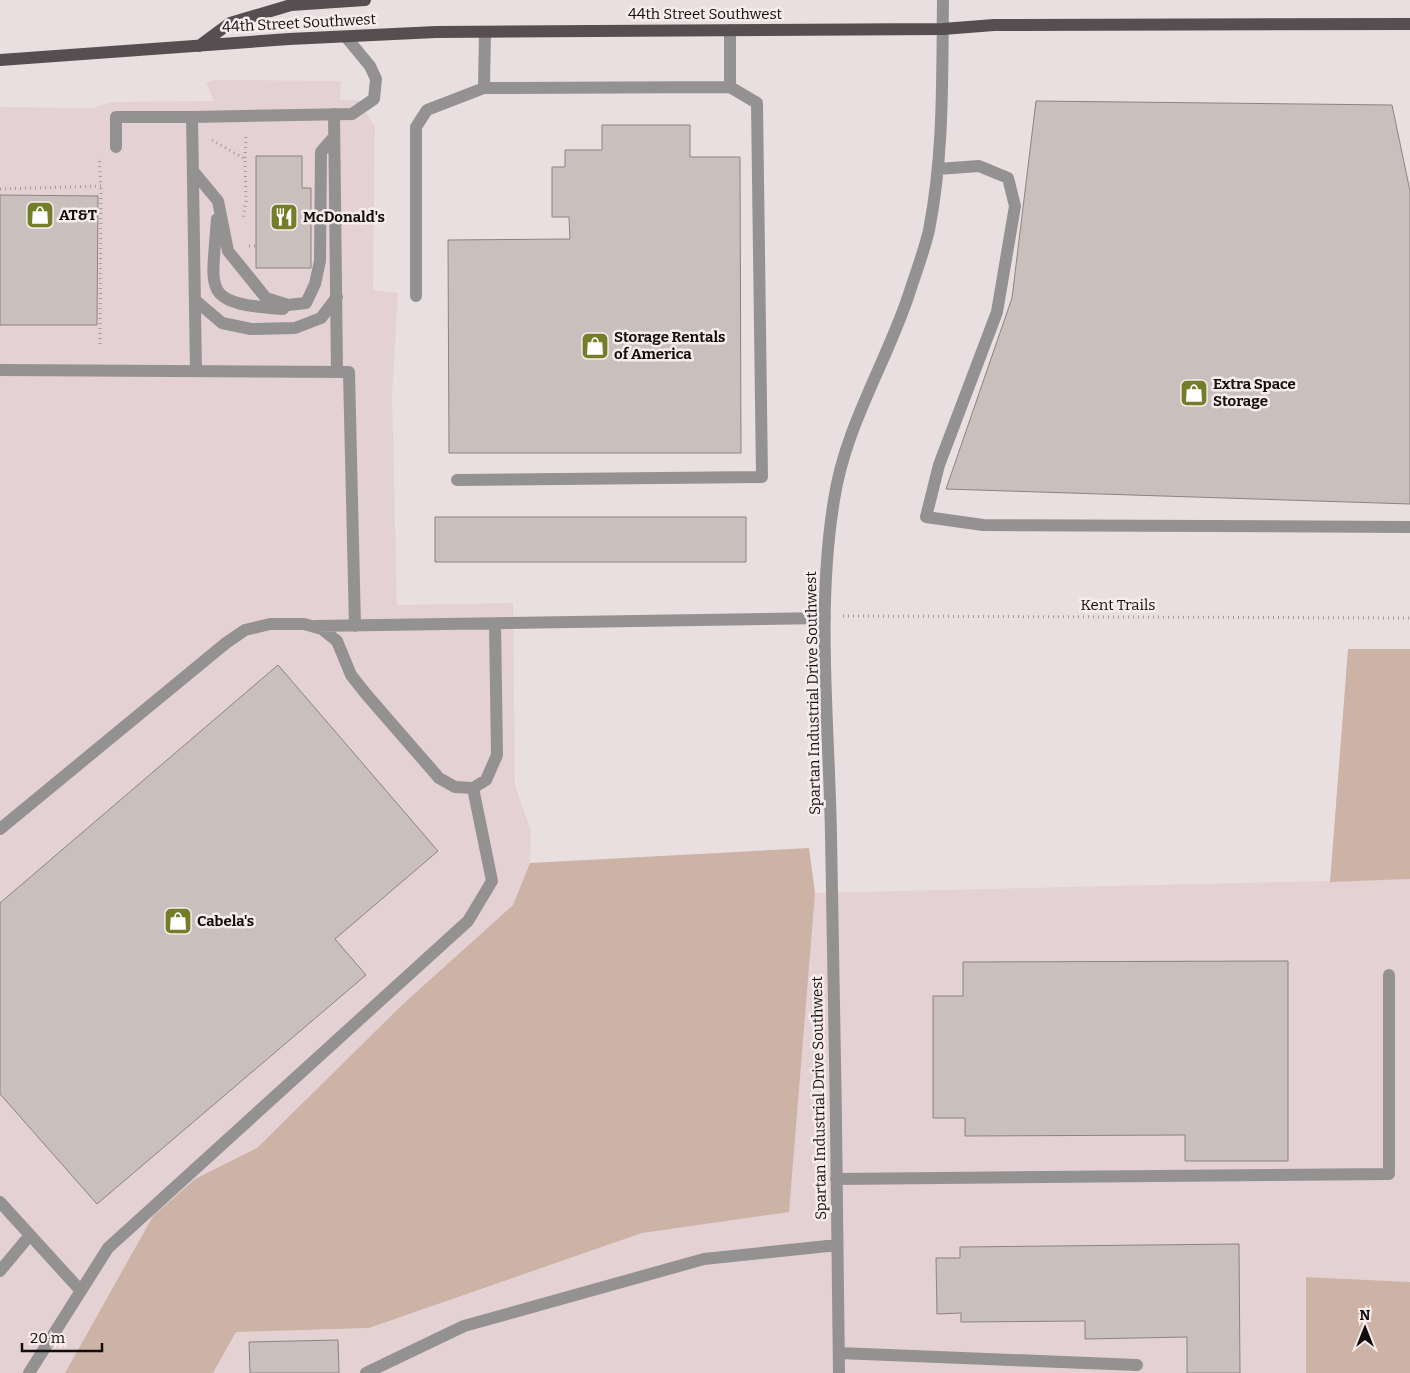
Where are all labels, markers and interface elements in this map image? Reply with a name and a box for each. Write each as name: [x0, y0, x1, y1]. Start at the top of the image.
street label: 44th Street Southwest: [628, 5, 783, 23]
street label: 44th Street Southwest: [222, 10, 377, 36]
shop icon: AT&T: [25, 200, 55, 230]
restaurant icon: McDonald's: [269, 202, 299, 232]
place label: AT&T: [59, 206, 97, 224]
place label: McDonald's: [303, 208, 385, 226]
place label: Storage Rentals of America: [614, 328, 725, 363]
shop icon: Storage Rentals of America: [580, 331, 610, 361]
place label: Extra Space Storage: [1213, 375, 1296, 410]
shop icon: Extra Space Storage: [1179, 378, 1209, 408]
street label: Spartan Industrial Drive Southwest: [802, 571, 824, 815]
street label: Kent Trails: [1081, 596, 1155, 614]
shop icon: Cabela's: [163, 906, 193, 936]
place label: Cabela's: [197, 912, 254, 930]
street label: Spartan Industrial Drive Southwest: [808, 976, 830, 1220]
north arrow: [1340, 1303, 1390, 1353]
text: N: [1360, 1307, 1371, 1324]
scale bar: [22, 1320, 102, 1352]
text: 20 m: [30, 1329, 66, 1347]

